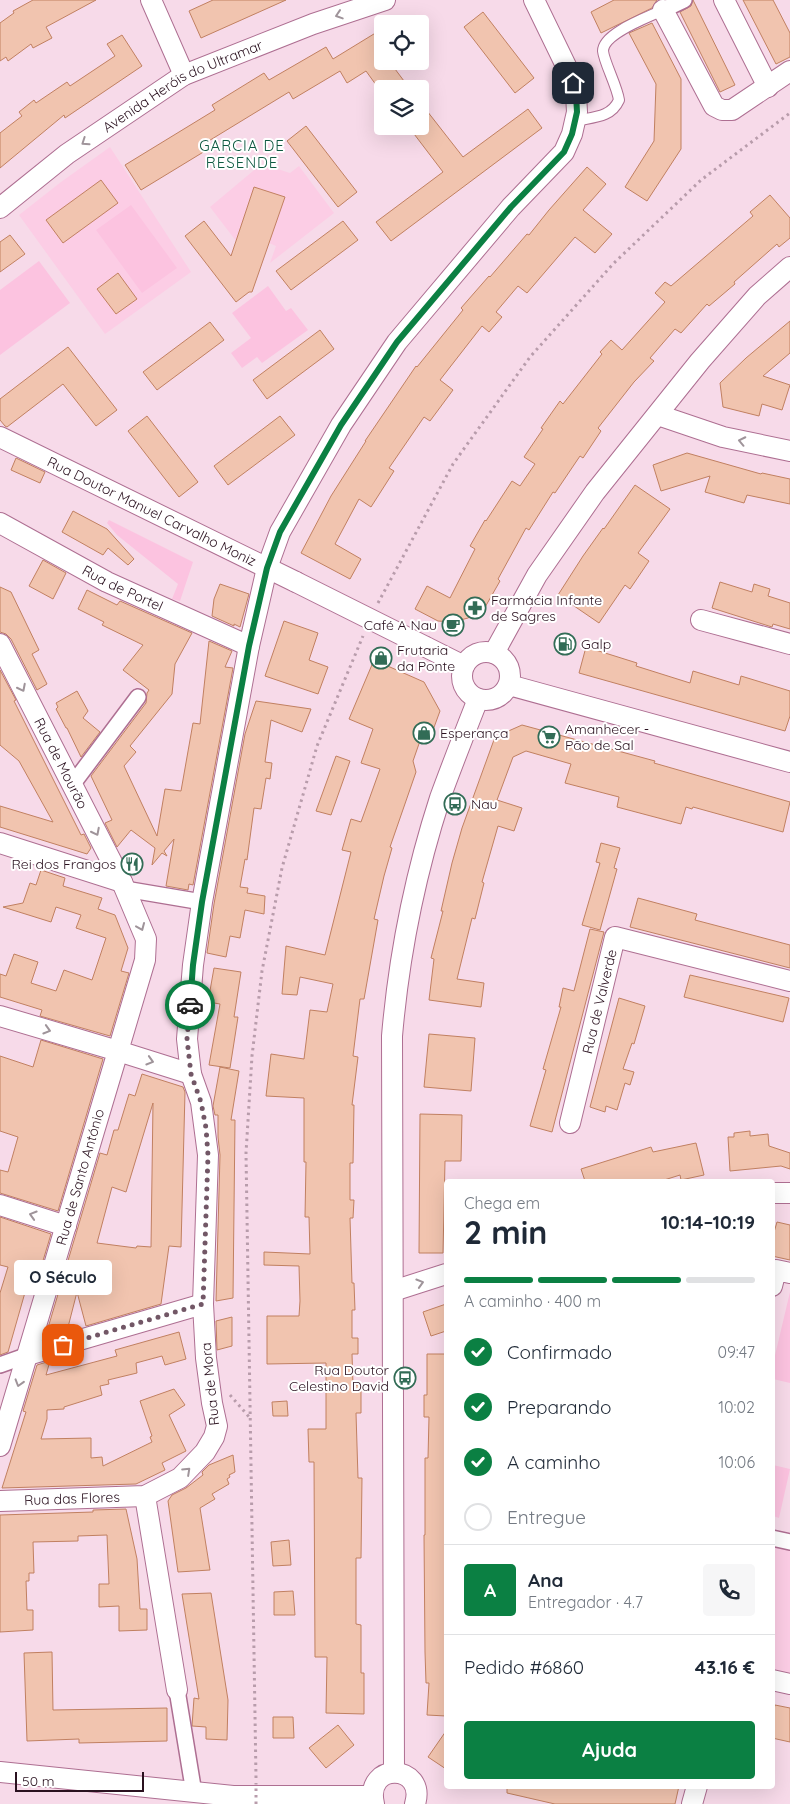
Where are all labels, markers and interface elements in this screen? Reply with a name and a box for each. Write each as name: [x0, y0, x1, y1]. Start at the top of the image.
one-way arrow: [335, 10, 344, 20]
map controls: [374, 15, 429, 135]
button: locate: [374, 15, 429, 70]
street label: Avenida Heróis do Ultramar: [99, 36, 266, 136]
pin: [552, 62, 594, 104]
icon: home: [559, 69, 587, 97]
button: layers: [374, 80, 429, 135]
one-way arrow: [82, 136, 91, 145]
district label: GARCIA DE RESENDE: [199, 136, 285, 172]
one-way arrow: [738, 436, 747, 446]
street label: Rua Doutor Manuel Carvalho Moniz: [44, 453, 260, 570]
street label: Rua de Portel: [79, 561, 166, 615]
place label: Farmácia Infante de Sagres: [491, 591, 602, 625]
pharmacy icon: Farmácia Infante de Sagres: [463, 596, 487, 620]
cafe icon: Café A Nau: [441, 613, 465, 637]
place label: Café A Nau: [364, 616, 437, 634]
fuel station icon: Galp: [553, 632, 577, 656]
place label: Galp: [581, 635, 611, 653]
place label: Frutaria da Ponte: [397, 641, 455, 675]
shop icon: Frutaria da Ponte: [369, 646, 393, 670]
one-way arrow: [16, 682, 26, 691]
street label: Rua de Mourão: [30, 715, 92, 812]
place label: Amanhecer - Pão de Sal: [565, 720, 649, 754]
shop icon: Esperança: [412, 721, 436, 745]
place label: Esperança: [440, 724, 508, 742]
supermarket icon: Amanhecer - Pão de Sal: [537, 725, 561, 749]
bus stop icon: Nau: [443, 792, 467, 816]
place label: Nau: [471, 795, 498, 813]
one-way arrow: [90, 827, 100, 836]
restaurant icon: Rei dos Frangos: [120, 852, 144, 876]
place label: Rei dos Frangos: [12, 855, 116, 873]
one-way arrow: [135, 922, 145, 931]
street label: Rua de Valverde: [578, 947, 621, 1056]
courier: [165, 980, 215, 1030]
icon: car: [176, 991, 204, 1019]
one-way arrow: [42, 1024, 50, 1034]
one-way arrow: [145, 1056, 153, 1066]
street label: Rua de Santo António: [52, 1107, 108, 1247]
text: Chega em: [464, 1193, 540, 1213]
text: 10:14–10:19: [661, 1210, 755, 1234]
one-way arrow: [30, 1211, 38, 1221]
text: 2 min: [464, 1212, 547, 1252]
callout: O Século: [14, 1260, 112, 1295]
text: O Século: [29, 1267, 97, 1287]
one-way arrow: [415, 1278, 423, 1288]
text: A caminho · 400 m: [464, 1291, 601, 1311]
pin: [42, 1324, 84, 1366]
icon: bag: [49, 1331, 77, 1359]
icon: check: [464, 1338, 492, 1366]
text: Confirmado: [507, 1340, 612, 1364]
street label: Rua de Mora: [197, 1342, 223, 1426]
text: 09:47: [717, 1342, 755, 1362]
place label: Rua Doutor Celestino David: [289, 1361, 390, 1395]
bus stop icon: Rua Doutor Celestino David: [393, 1366, 417, 1390]
one-way arrow: [15, 1379, 25, 1387]
icon: check: [464, 1393, 492, 1421]
text: Preparando: [507, 1395, 612, 1419]
text: 10:02: [718, 1397, 755, 1417]
icon: check: [464, 1448, 492, 1476]
text: A caminho: [507, 1450, 600, 1474]
text: 10:06: [718, 1452, 755, 1472]
one-way arrow: [181, 1468, 190, 1477]
street label: Rua das Flores: [24, 1488, 120, 1509]
text: Entregue: [507, 1505, 586, 1529]
button: phone: [703, 1564, 755, 1616]
text: Ana: [528, 1568, 563, 1592]
text: A: [484, 1578, 496, 1602]
text: Entregador · 4.7: [528, 1592, 643, 1612]
text: Pedido #6860: [464, 1655, 584, 1679]
text: 43.16 €: [695, 1655, 755, 1679]
button: Ajuda: [464, 1721, 755, 1779]
scale bar: [15, 1769, 144, 1792]
text: 50 m: [22, 1772, 55, 1790]

